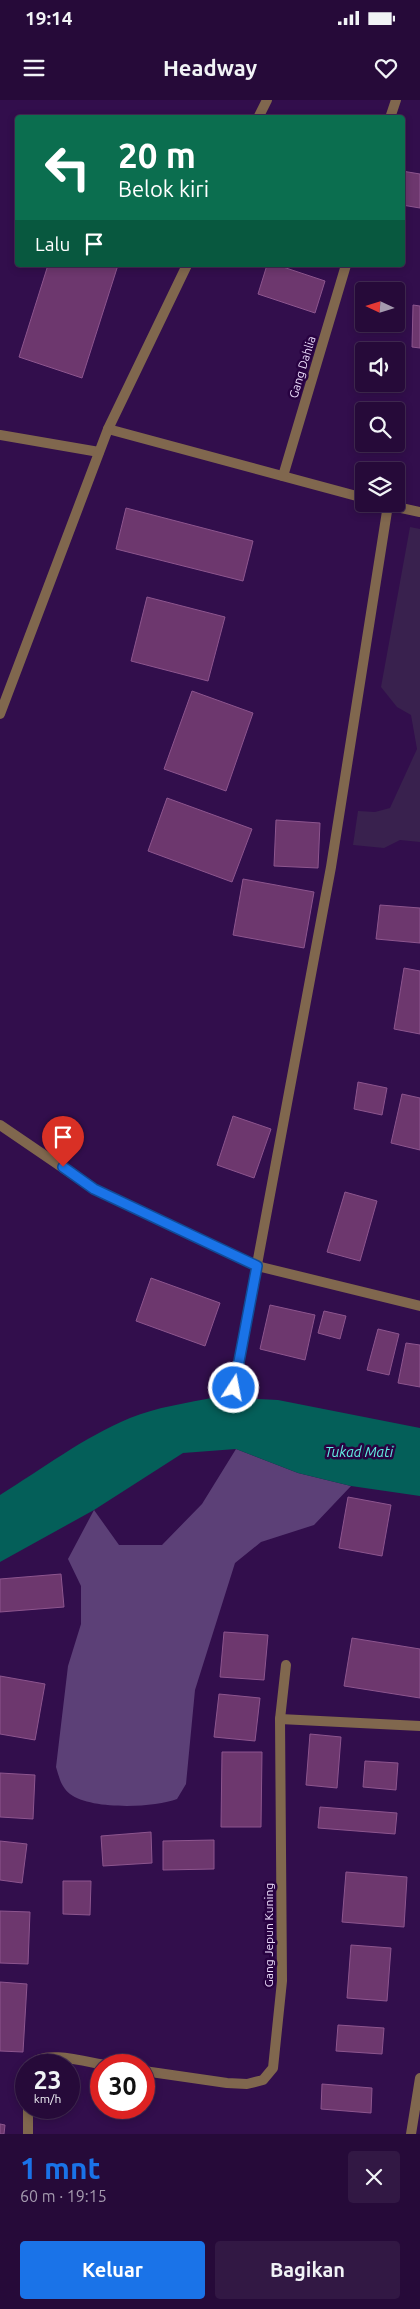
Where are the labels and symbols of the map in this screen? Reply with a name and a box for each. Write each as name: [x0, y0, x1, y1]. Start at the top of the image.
north arrow: [355, 282, 405, 332]
street label: Gang Dahlia: [286, 334, 318, 400]
pin: [42, 1116, 84, 1167]
position arrow: [207, 1361, 259, 1413]
water label: Tukad Mati: [325, 1444, 394, 1460]
street label: Gang Jepun Kuning: [262, 1883, 275, 1987]
speed limit sign: 30: [90, 2054, 155, 2119]

